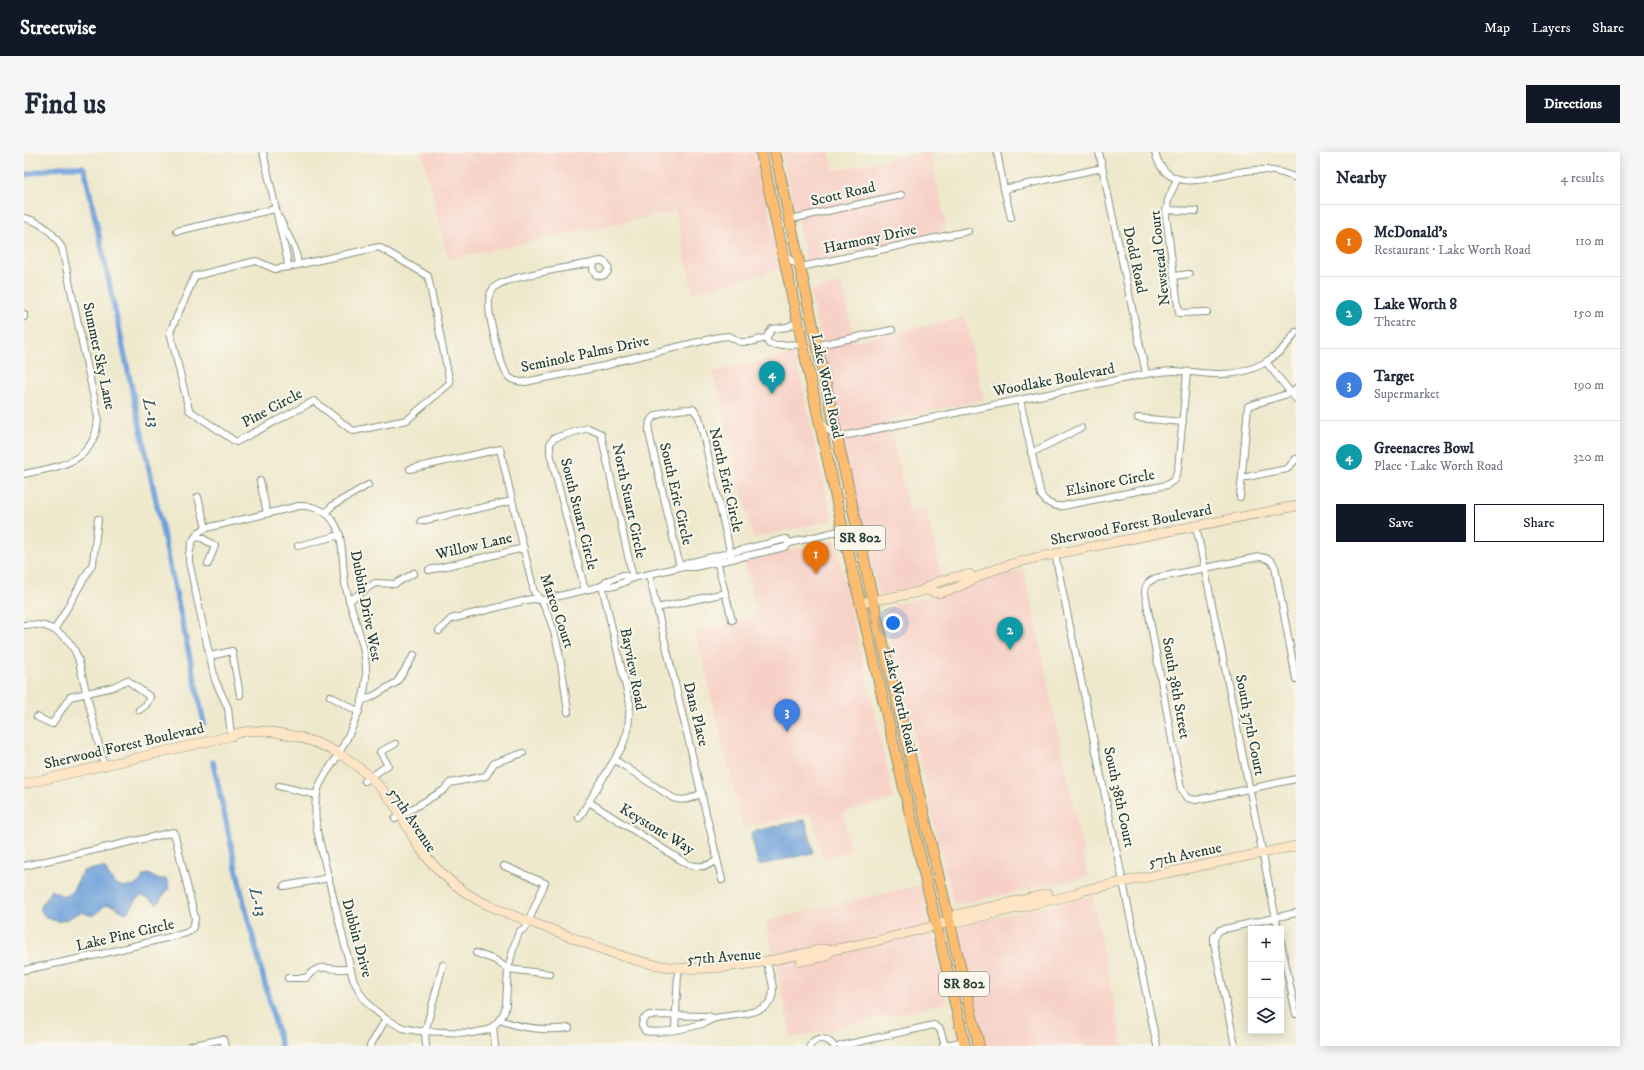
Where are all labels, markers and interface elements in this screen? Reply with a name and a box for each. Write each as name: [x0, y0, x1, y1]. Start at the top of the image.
text: Streetwise: [20, 17, 96, 40]
text: Map: [1484, 19, 1510, 37]
text: Layers: [1532, 19, 1570, 37]
text: Share: [1592, 19, 1624, 37]
button: Directions: [1526, 85, 1620, 123]
text: Find us: [24, 87, 106, 122]
text: Nearby: [1336, 167, 1386, 189]
text: 4 results: [1561, 170, 1604, 186]
street label: Scott Road: [809, 177, 878, 211]
street label: Newstead Court: [1146, 209, 1174, 307]
street label: Harmony Drive: [822, 220, 918, 258]
text: McDonald's: [1374, 223, 1447, 242]
street label: Dodd Road: [1119, 225, 1151, 296]
text: 1: [1347, 233, 1351, 249]
text: 110 m: [1575, 233, 1604, 249]
text: Restaurant · Lake Worth Road: [1374, 242, 1531, 258]
text: Lake Worth 8: [1374, 295, 1457, 314]
street label: Summer Sky Lane: [78, 301, 120, 411]
text: 2: [1346, 305, 1352, 321]
text: 150 m: [1573, 305, 1604, 321]
text: Theatre: [1374, 314, 1416, 330]
street label: Seminole Palms Drive: [519, 331, 651, 377]
street label: Lake Worth Road: [807, 332, 847, 441]
street label: Woodlake Boulevard: [991, 359, 1117, 401]
pin: 4: [759, 361, 785, 394]
text: Target: [1374, 367, 1414, 386]
text: 3: [1347, 377, 1351, 393]
text: 190 m: [1573, 377, 1604, 393]
street label: Pine Circle: [238, 384, 306, 432]
text: Supermarket: [1374, 386, 1440, 402]
water label: L-13: [138, 396, 164, 430]
street label: North Eric Circle: [705, 426, 747, 534]
text: Greenacres Bowl: [1374, 439, 1474, 458]
street label: South Eric Circle: [655, 441, 697, 547]
street label: North Stuart Circle: [608, 442, 650, 560]
text: 4: [1345, 449, 1353, 465]
text: 320 m: [1573, 449, 1604, 465]
street label: South Stuart Circle: [556, 456, 602, 572]
text: Place · Lake Worth Road: [1374, 458, 1503, 474]
street label: Elsinore Circle: [1064, 465, 1156, 501]
street label: Sherwood Forest Boulevard: [1049, 500, 1214, 550]
button: Save: [1336, 504, 1466, 542]
button: Share: [1474, 504, 1604, 542]
road number: SR 802: [835, 526, 885, 550]
street label: Willow Lane: [433, 528, 514, 564]
pin: 1: [803, 541, 829, 574]
street label: Dubbin Drive West: [346, 549, 386, 663]
street label: Marco Court: [535, 571, 579, 651]
your location: [883, 613, 903, 633]
pin: 2: [997, 617, 1023, 650]
street label: Bayview Road: [616, 626, 650, 712]
street label: South 38th Street: [1158, 636, 1194, 740]
street label: Lake Worth Road: [879, 647, 921, 756]
street label: South 37th Court: [1231, 673, 1269, 777]
street label: Dans Place: [679, 680, 713, 748]
pin: 3: [774, 699, 800, 732]
street label: Sherwood Forest Boulevard: [42, 718, 206, 774]
street label: South 38th Court: [1099, 745, 1139, 849]
street label: 57th Avenue: [383, 784, 441, 856]
street label: Keystone Way: [616, 799, 699, 859]
street label: 57th Avenue: [1147, 838, 1223, 872]
water label: L-13: [244, 884, 271, 919]
street label: Dubbin Drive: [337, 897, 377, 979]
street label: Lake Pine Circle: [74, 914, 176, 956]
map controls: [1248, 926, 1284, 1034]
button: +: [1248, 926, 1284, 962]
street label: 57th Avenue: [686, 945, 762, 969]
button: −: [1248, 962, 1284, 998]
road number: SR 802: [939, 972, 989, 996]
button: layers: [1248, 998, 1284, 1034]

